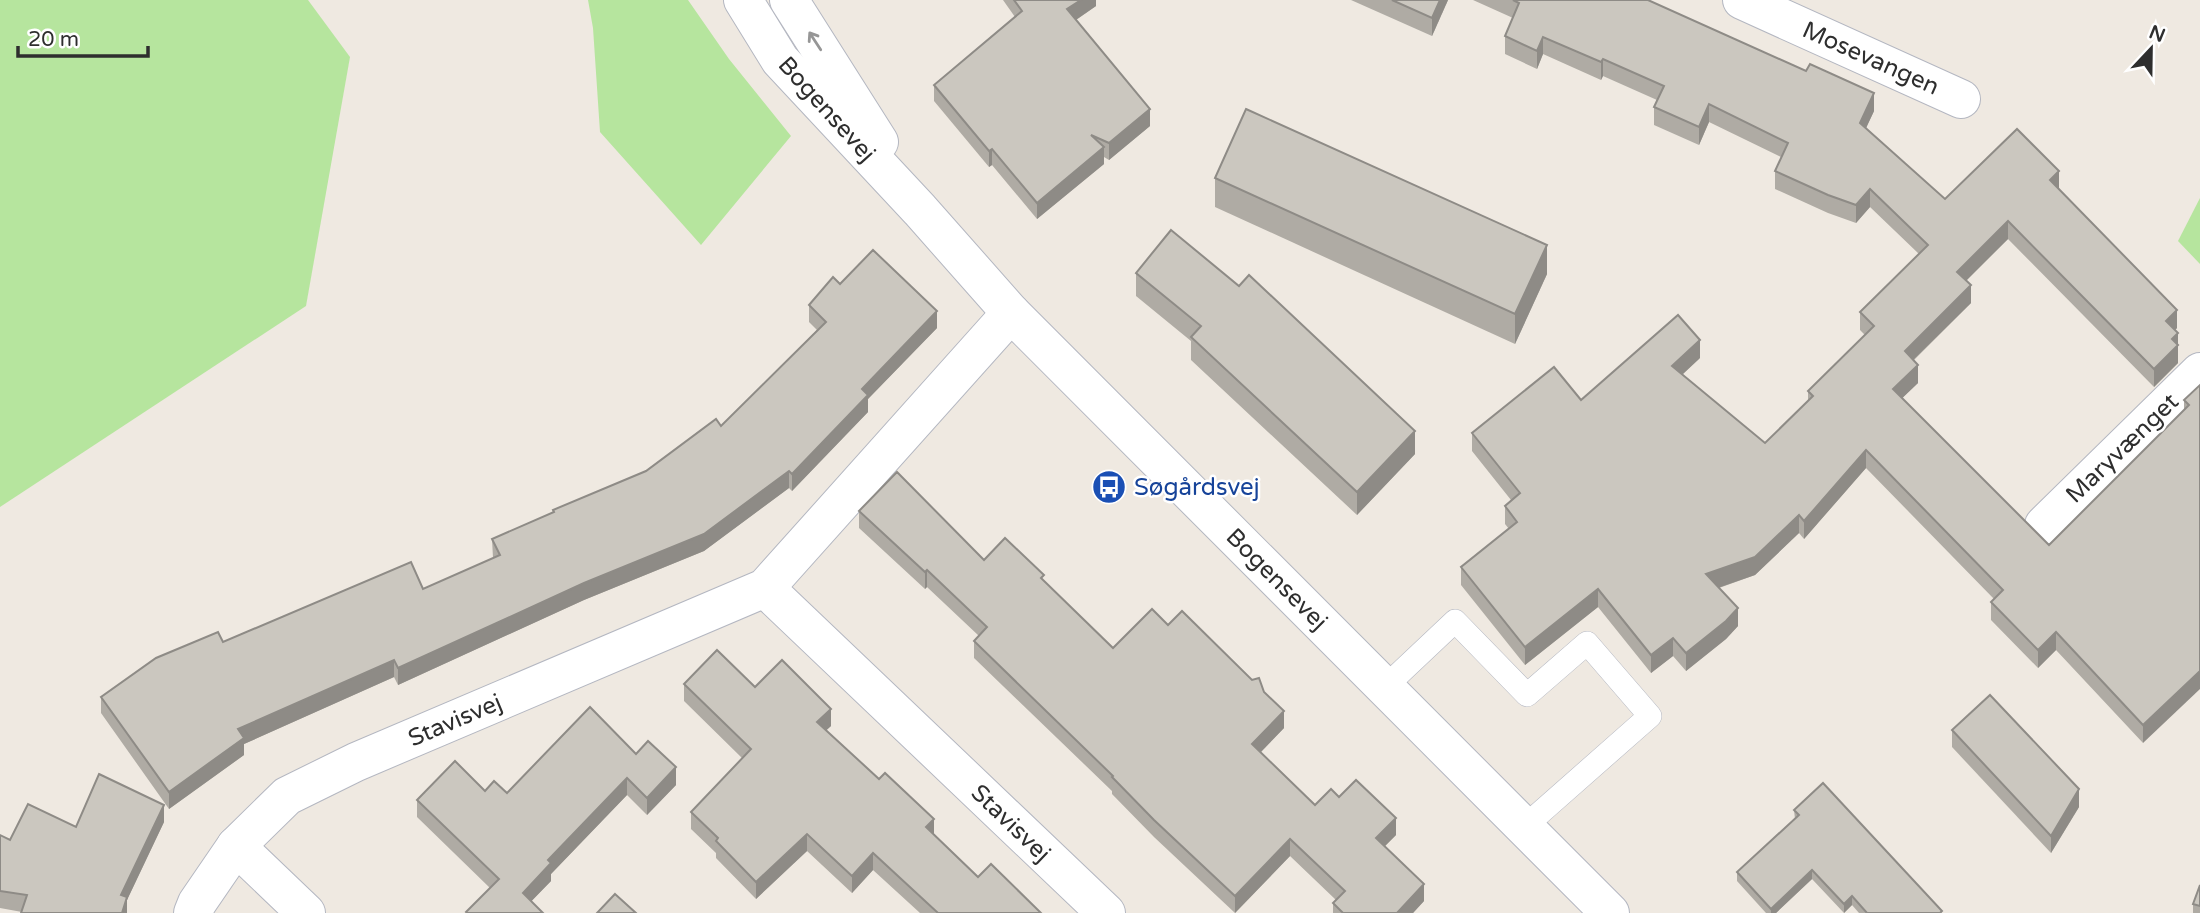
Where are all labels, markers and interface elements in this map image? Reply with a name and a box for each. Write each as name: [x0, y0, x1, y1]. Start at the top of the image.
scale bar: [18, 14, 147, 58]
north arrow: [2116, 14, 2186, 84]
street label: Mosevangen: [1798, 15, 1944, 101]
text: N: [2146, 21, 2168, 47]
text: 20 m: [28, 27, 79, 52]
one-way arrow: [808, 32, 823, 51]
street label: Bogensevej: [772, 51, 881, 168]
street label: Maryvænget: [2060, 387, 2185, 509]
bus stop icon: Søgårdsvej: [1090, 468, 1128, 506]
place label: Søgårdsvej: [1134, 473, 1260, 502]
street label: Bogensevej: [1220, 523, 1333, 636]
street label: Stavisvej: [404, 688, 506, 753]
street label: Stavisvej: [965, 779, 1056, 868]

